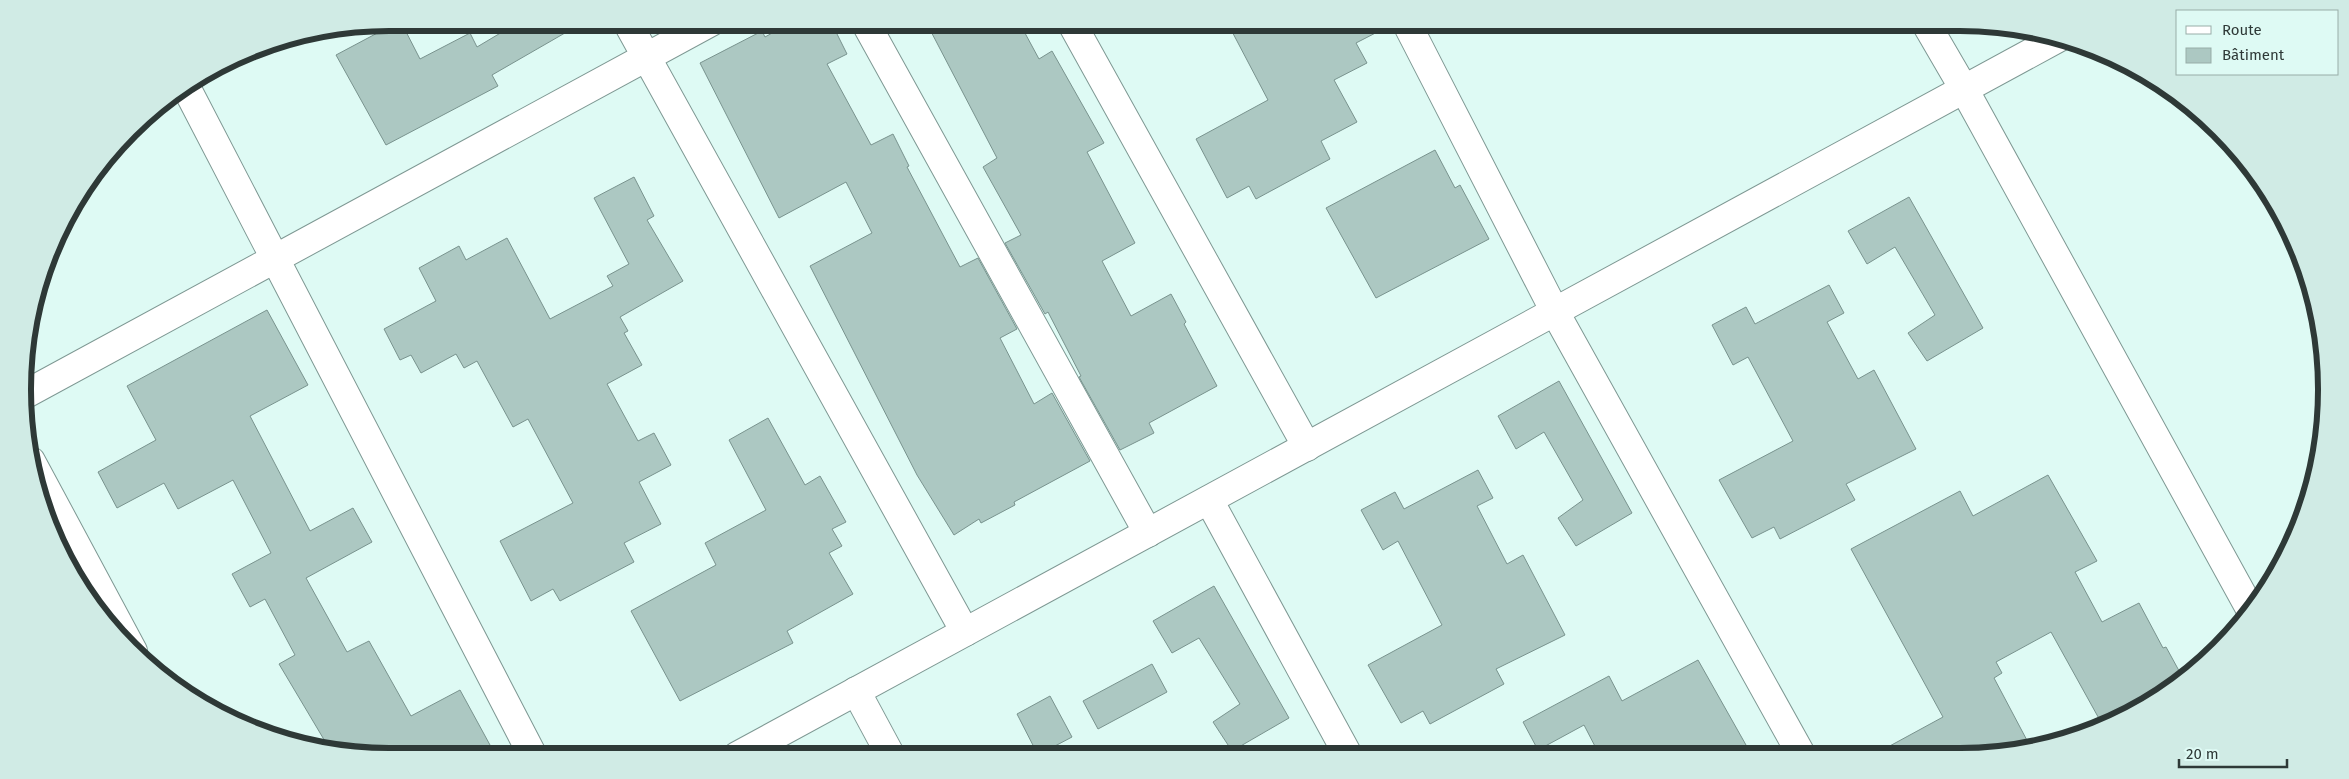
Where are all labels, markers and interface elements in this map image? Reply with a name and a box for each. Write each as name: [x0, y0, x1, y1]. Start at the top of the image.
legend: [2176, 10, 2339, 75]
text: Route: [2222, 21, 2262, 39]
text: Bâtiment: [2222, 46, 2285, 64]
scale bar: [2179, 736, 2286, 768]
text: 20 m: [2186, 745, 2219, 763]

